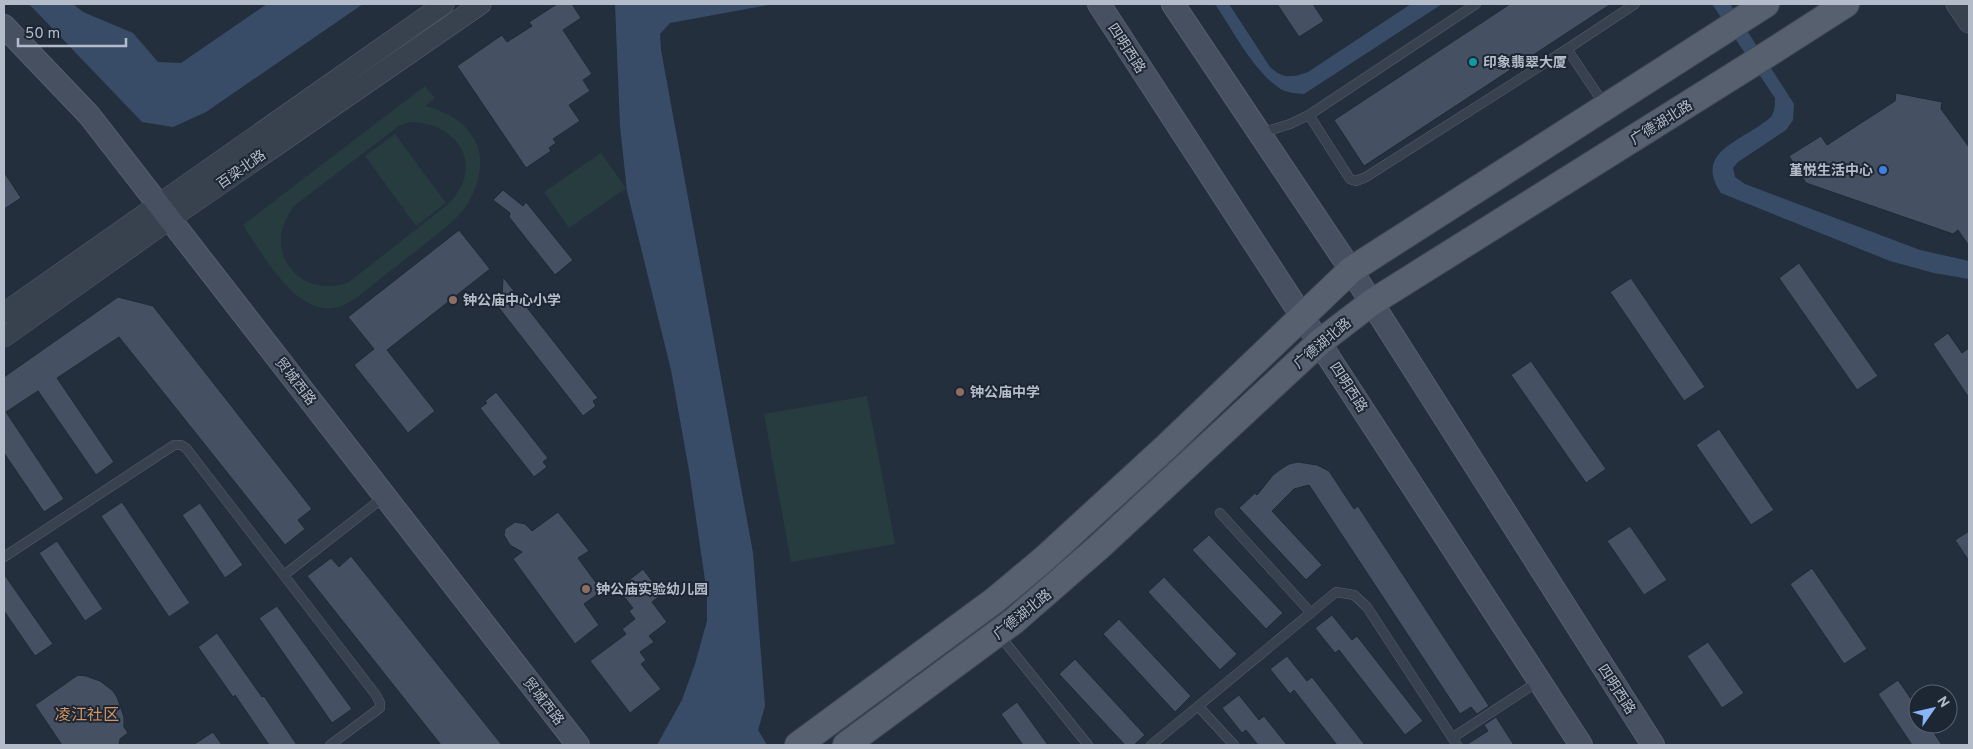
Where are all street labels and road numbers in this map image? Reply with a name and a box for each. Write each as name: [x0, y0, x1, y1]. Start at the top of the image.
street label: 四明西路: [1103, 21, 1148, 77]
street label: 广德湖北路: [1627, 97, 1696, 149]
street label: 百梁北路: [213, 146, 270, 193]
street label: 广德湖北路: [1290, 314, 1355, 373]
street label: 贸城西路: [271, 355, 319, 409]
street label: 四明西路: [1325, 360, 1370, 416]
street label: 广德湖北路: [990, 586, 1055, 644]
street label: 四明西路: [1593, 662, 1638, 718]
street label: 贸城西路: [519, 675, 567, 729]

